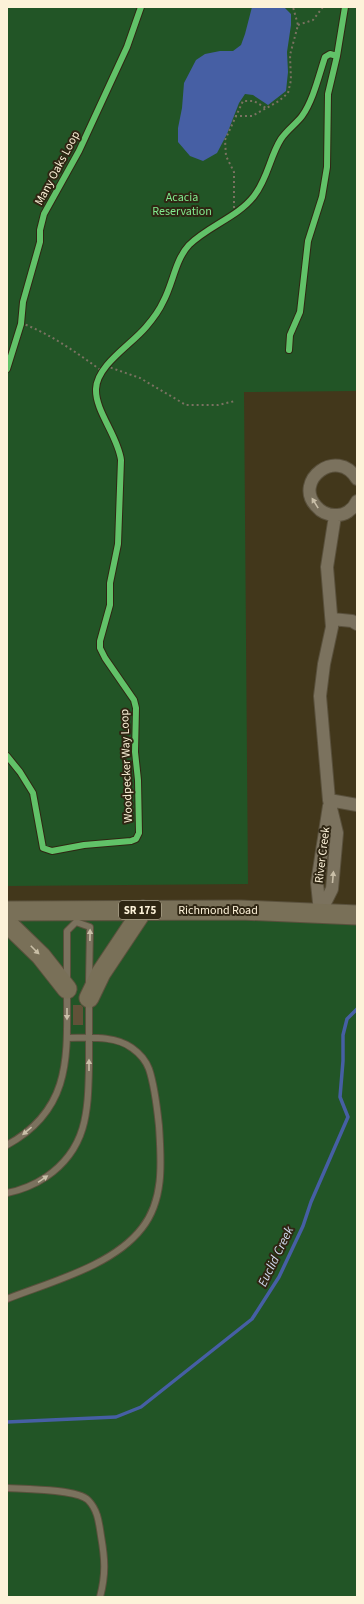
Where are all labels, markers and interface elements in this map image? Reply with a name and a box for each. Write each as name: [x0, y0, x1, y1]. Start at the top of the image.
street label: Many Oaks Loop: [31, 128, 84, 208]
park label: Acacia Reservation: [152, 189, 212, 220]
one-way arrow: [311, 497, 318, 509]
street label: Woodpecker Way Loop: [116, 708, 137, 823]
street label: River Creek: [311, 826, 334, 884]
one-way arrow: [330, 871, 337, 883]
road number: SR 175: [119, 901, 161, 919]
street label: Richmond Road: [178, 902, 258, 919]
one-way arrow: [87, 928, 93, 941]
one-way arrow: [30, 945, 40, 955]
one-way arrow: [64, 1008, 70, 1021]
one-way arrow: [86, 1058, 92, 1071]
one-way arrow: [21, 1127, 32, 1136]
one-way arrow: [37, 1175, 49, 1182]
water label: Euclid Creek: [254, 1223, 299, 1290]

